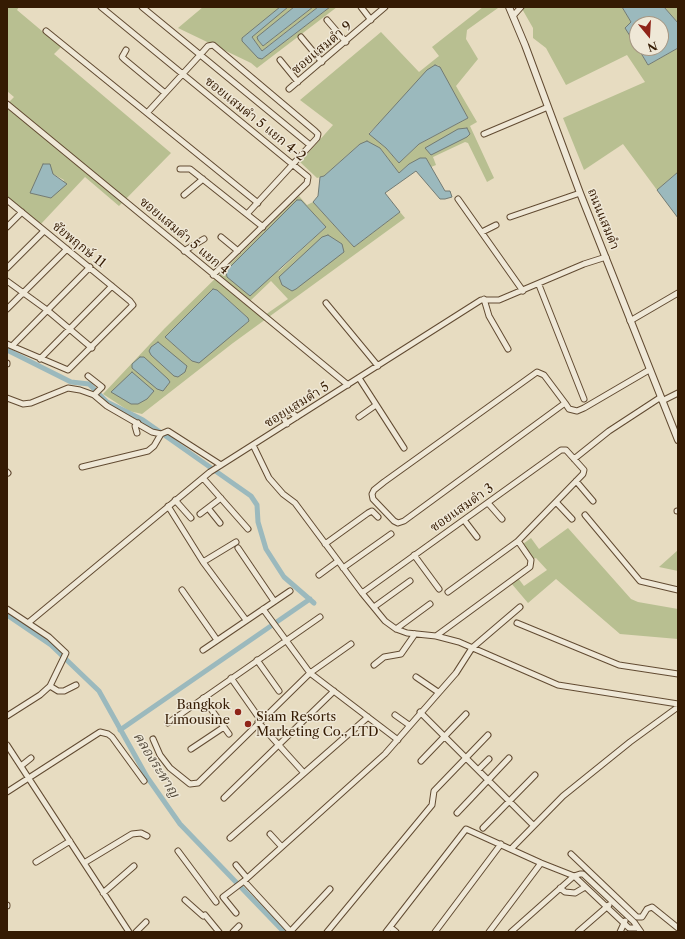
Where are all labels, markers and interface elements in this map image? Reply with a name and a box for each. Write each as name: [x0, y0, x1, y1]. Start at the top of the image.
north arrow: [629, 16, 669, 56]
street label: ซอยแสมดำ 9: [289, 18, 355, 78]
text: N: [646, 38, 659, 55]
street label: ซอยแสมดำ 5 แยก 4-2: [201, 73, 309, 165]
street label: ถนนแสมดำ: [584, 186, 622, 252]
street label: ซอยแสมดำ 5 แยก 4: [136, 194, 232, 278]
street label: ชัยพฤกษ์ 11: [49, 219, 109, 271]
street label: ซอยแสมดำ 5: [262, 379, 332, 431]
street label: ซอยแสมดำ 3: [427, 481, 497, 535]
place label: Bangkok Limousine: [164, 697, 230, 728]
marker: Bangkok Limousine: [233, 707, 243, 717]
place label: Siam Resorts Marketing Co., LTD: [256, 709, 378, 740]
marker: Siam Resorts Marketing Co., LTD: [243, 719, 253, 729]
water label: คลองระหาญ: [129, 729, 183, 801]

